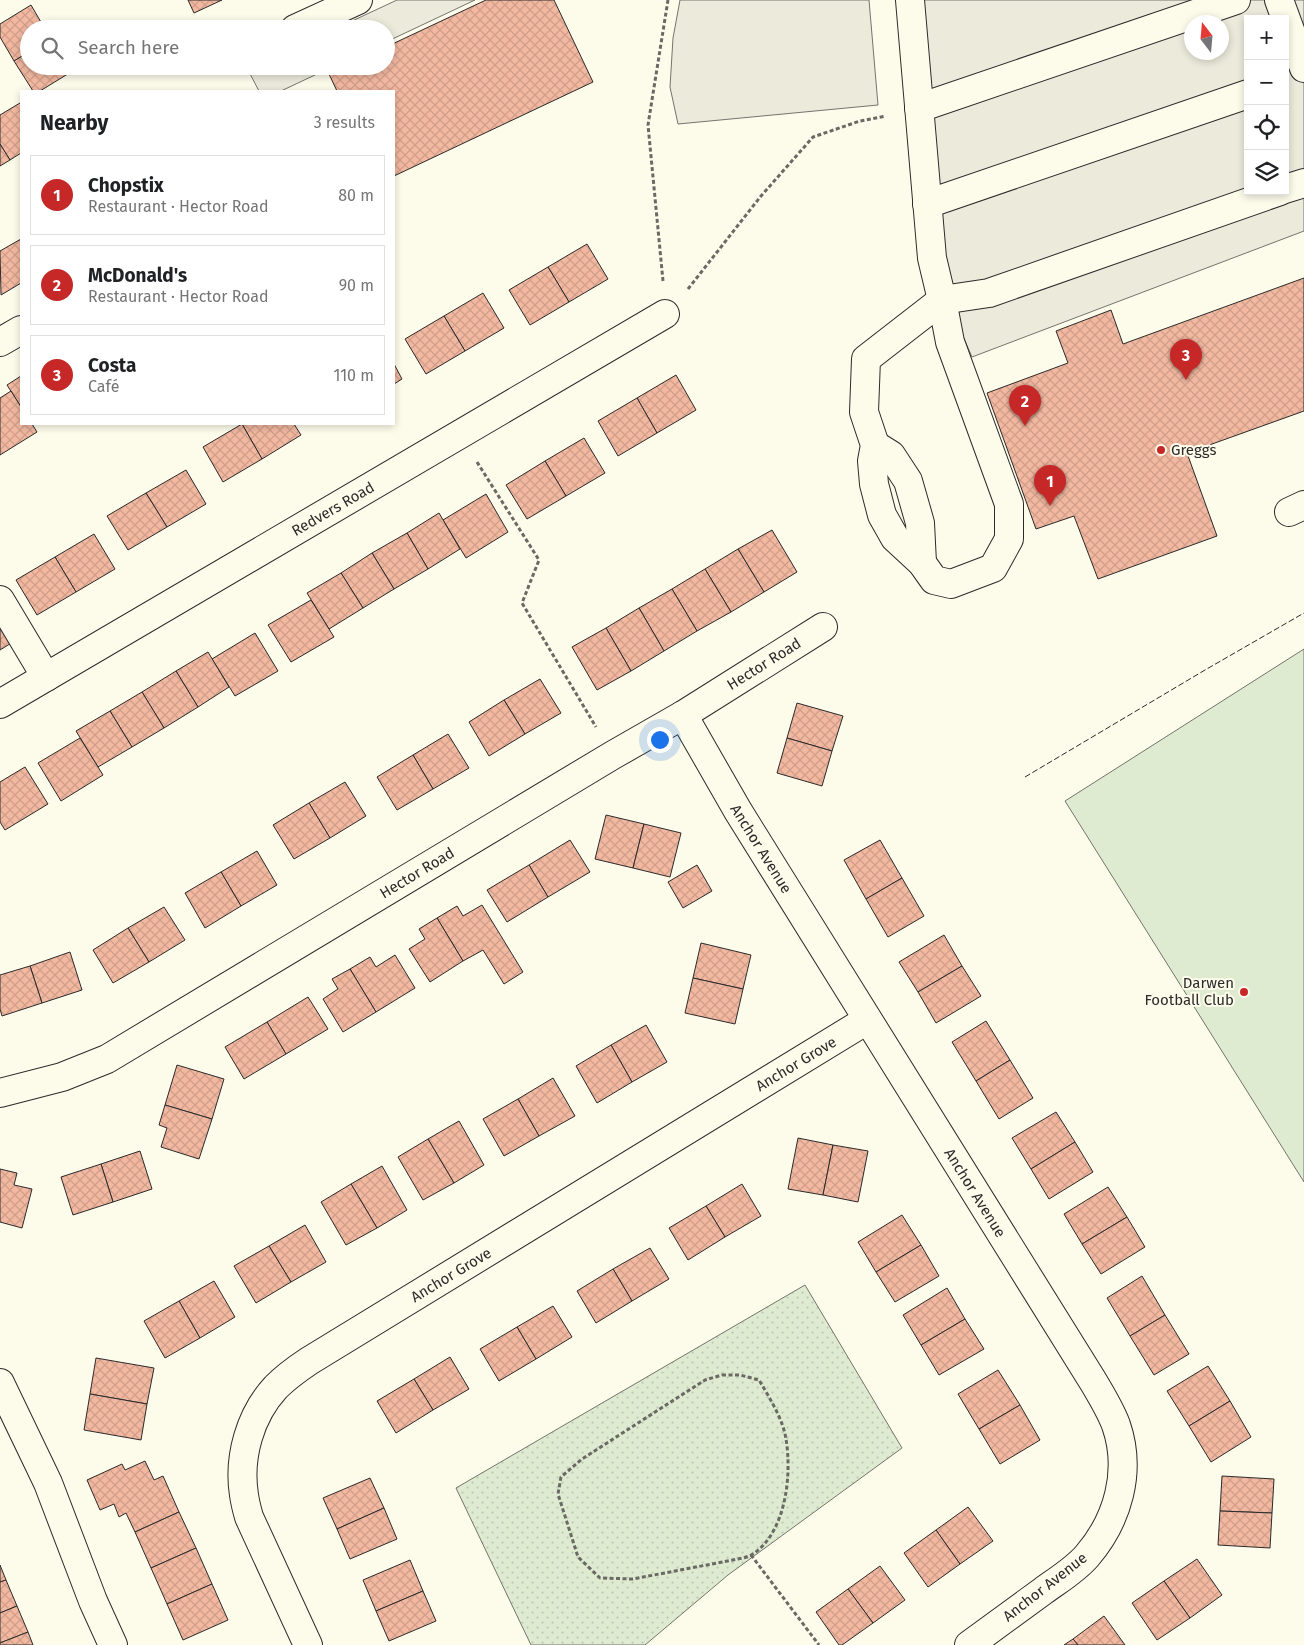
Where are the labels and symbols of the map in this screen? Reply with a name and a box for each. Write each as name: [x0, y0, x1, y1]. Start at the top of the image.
north arrow: [1184, 15, 1229, 60]
pin: 3: [1170, 339, 1202, 380]
pin: 2: [1009, 385, 1041, 426]
place label: Greggs: [1171, 441, 1216, 459]
marker: Greggs: [1155, 444, 1167, 456]
pin: 1: [1034, 465, 1066, 506]
street label: Redvers Road: [288, 478, 378, 540]
street label: Hector Road: [724, 634, 804, 694]
your location: [647, 727, 673, 753]
street label: Anchor Avenue: [726, 801, 796, 897]
street label: Hector Road: [376, 844, 458, 902]
place label: Darwen Football Club: [1144, 974, 1234, 1009]
marker: Darwen Football Club: [1238, 986, 1250, 998]
street label: Anchor Grove: [752, 1033, 840, 1095]
street label: Anchor Avenue: [940, 1145, 1010, 1241]
street label: Anchor Grove: [407, 1244, 495, 1306]
street label: Anchor Avenue: [999, 1549, 1091, 1625]

